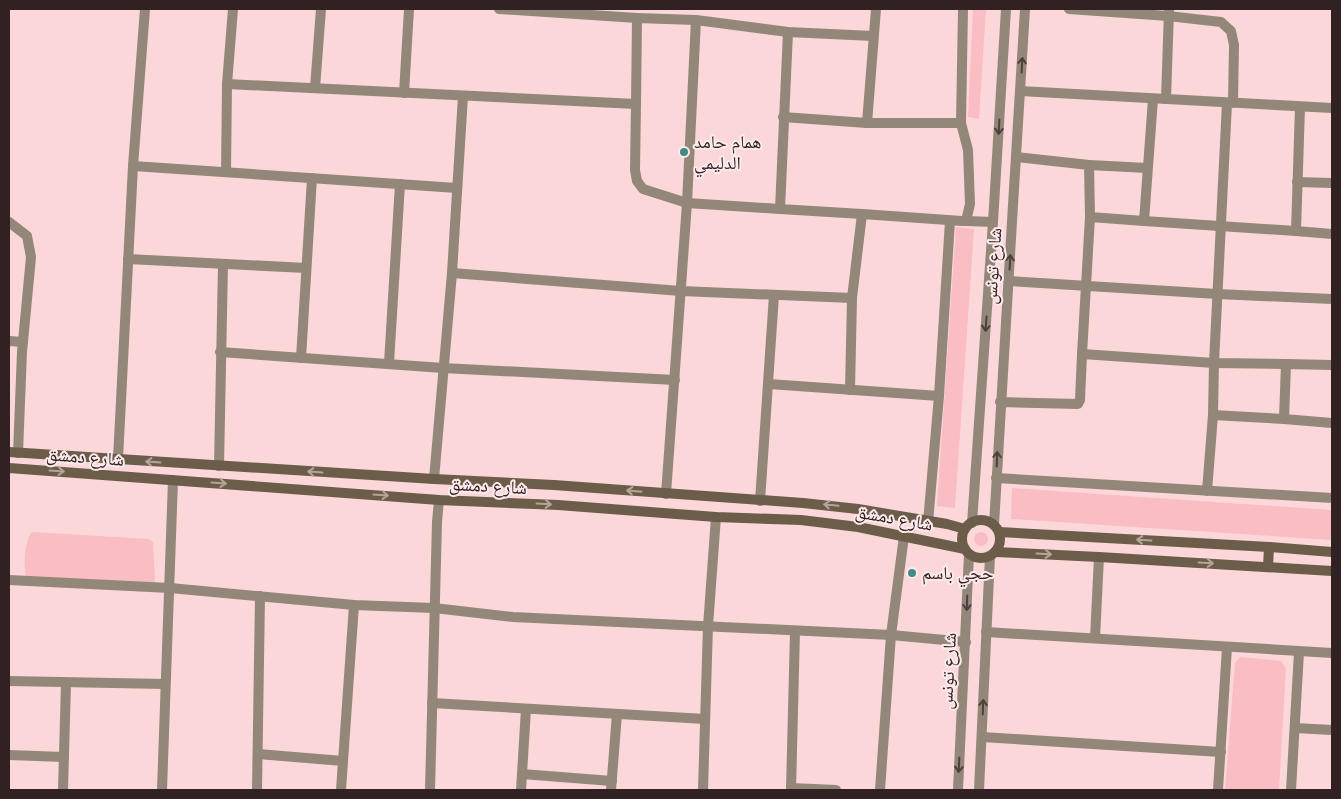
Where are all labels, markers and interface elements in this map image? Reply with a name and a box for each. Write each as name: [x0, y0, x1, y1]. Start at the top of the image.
one-way arrow: [1017, 57, 1026, 73]
one-way arrow: [994, 119, 1003, 135]
place label: همام حامد الدليمي: [694, 131, 761, 178]
marker: همام حامد الدليمي: [678, 146, 690, 158]
street label: شارع تونس: [979, 227, 1007, 305]
one-way arrow: [1006, 254, 1015, 270]
one-way arrow: [981, 316, 990, 332]
street label: شارع دمشق: [45, 443, 125, 471]
one-way arrow: [993, 451, 1002, 467]
one-way arrow: [145, 457, 161, 466]
one-way arrow: [49, 466, 65, 476]
one-way arrow: [307, 467, 323, 476]
street label: شارع دمشق: [448, 473, 528, 499]
one-way arrow: [211, 478, 227, 488]
one-way arrow: [626, 486, 642, 496]
one-way arrow: [373, 490, 389, 500]
one-way arrow: [535, 500, 551, 509]
one-way arrow: [823, 500, 839, 510]
street label: شارع دمشق: [854, 500, 934, 536]
one-way arrow: [1136, 535, 1152, 544]
one-way arrow: [1036, 550, 1052, 559]
one-way arrow: [1198, 558, 1214, 568]
place label: حجي باسم: [922, 562, 993, 588]
marker: حجي باسم: [906, 567, 918, 579]
one-way arrow: [963, 595, 972, 611]
street label: شارع تونس: [935, 632, 961, 710]
one-way arrow: [978, 699, 988, 715]
one-way arrow: [955, 757, 964, 773]

